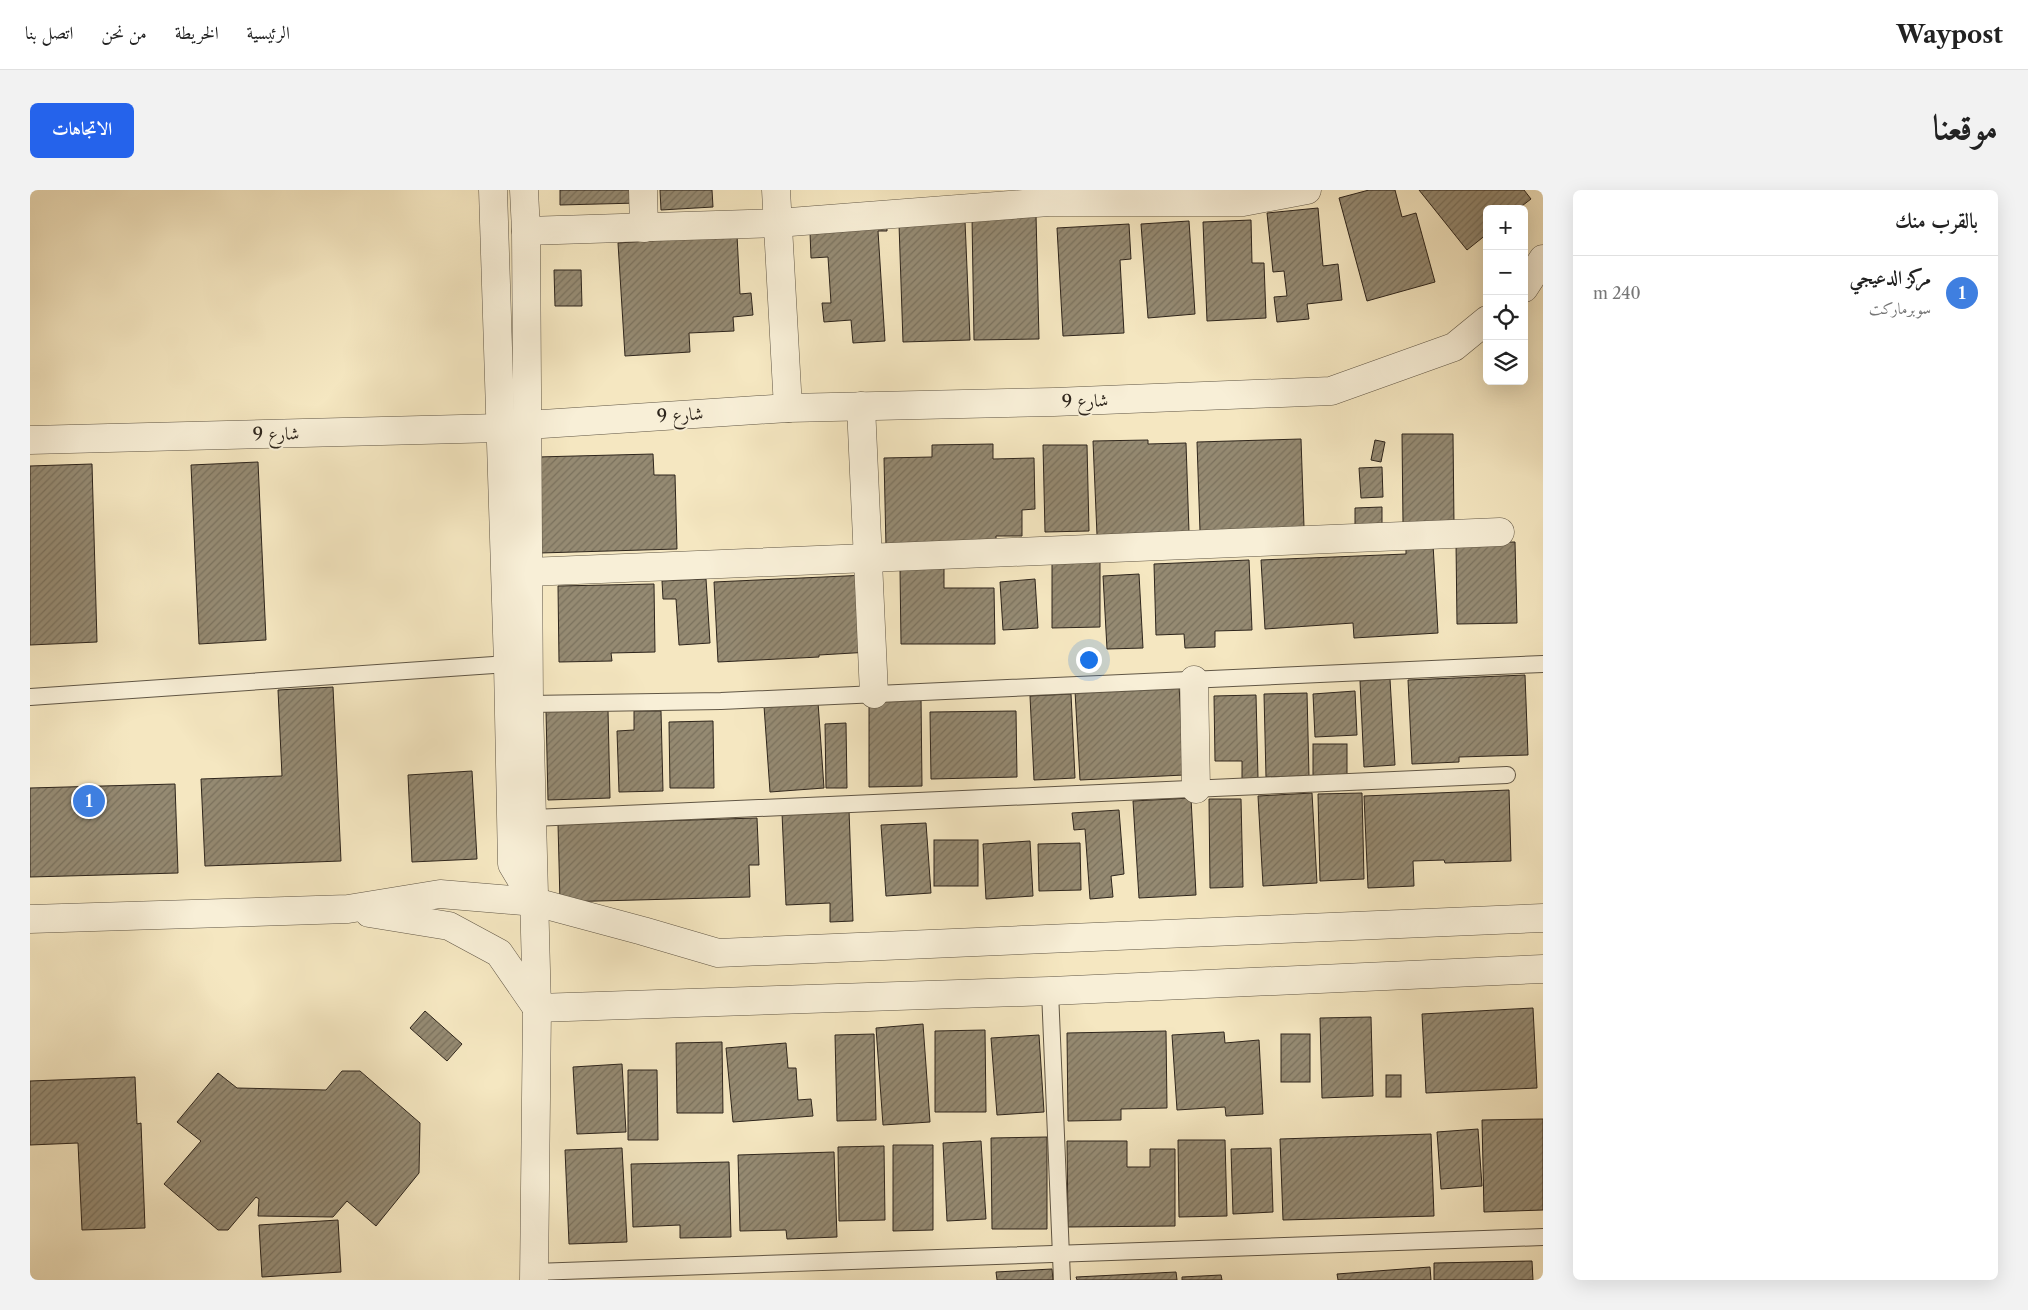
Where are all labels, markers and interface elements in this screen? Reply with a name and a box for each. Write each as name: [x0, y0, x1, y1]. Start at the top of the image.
text: Waypost: [1896, 20, 2003, 49]
text: اتصل بنا: [25, 22, 73, 44]
text: من نحن: [101, 22, 147, 44]
text: الخريطة: [175, 22, 219, 44]
text: الرئيسية: [247, 22, 290, 44]
button: الاتجاهات: [30, 103, 134, 158]
text: موقعنا: [1933, 105, 1998, 148]
map controls: [1483, 205, 1528, 385]
button: +: [1483, 205, 1528, 250]
text: بالقرب منك: [1895, 208, 1978, 233]
button: −: [1483, 250, 1528, 295]
text: مركز الدعيجي: [1850, 266, 1931, 289]
text: 240 m: [1593, 283, 1641, 303]
text: 1: [1958, 283, 1966, 303]
button: locate: [1483, 295, 1528, 340]
text: سوبرماركت: [1869, 298, 1931, 318]
button: layers: [1483, 340, 1528, 385]
street label: شارع 9: [1061, 389, 1109, 417]
street label: شارع 9: [656, 402, 704, 432]
street label: شارع 9: [253, 423, 300, 449]
your location: [1076, 647, 1102, 673]
pin: 1: [73, 782, 105, 820]

